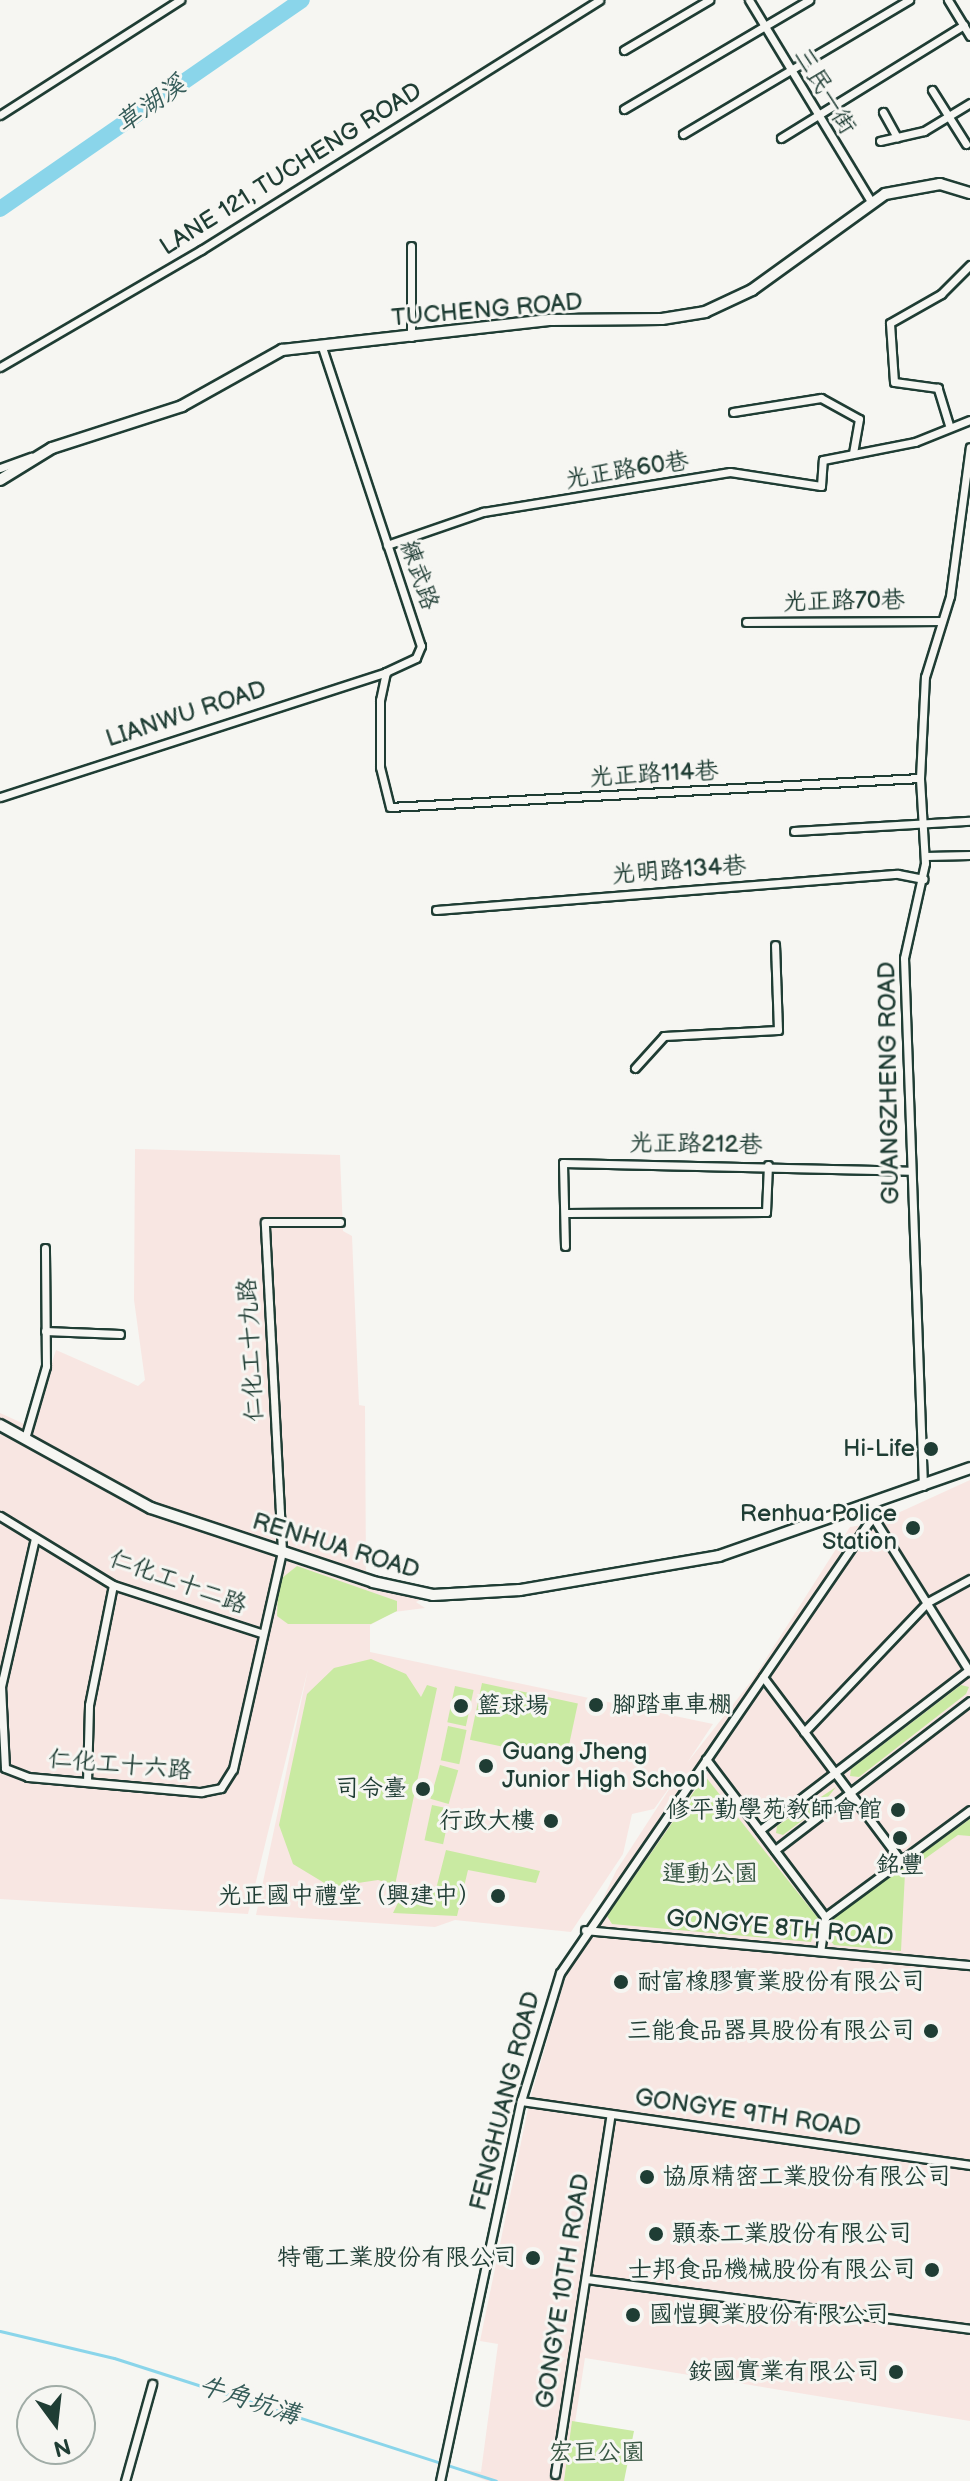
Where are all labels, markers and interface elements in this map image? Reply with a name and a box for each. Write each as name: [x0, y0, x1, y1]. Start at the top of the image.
street label: 三民一街: [788, 42, 862, 140]
water label: 草湖溪: [110, 70, 192, 140]
street label: LANE 121, TUCHENG ROAD: [155, 76, 427, 262]
street label: TUCHENG ROAD: [390, 287, 584, 333]
street label: 光正路60巷: [563, 446, 691, 494]
street label: 練武路: [394, 536, 444, 614]
street label: 光正路70巷: [783, 586, 905, 616]
street label: LIANWU ROAD: [102, 675, 270, 753]
street label: 光正路114巷: [589, 756, 719, 792]
street label: 光明路134巷: [611, 851, 747, 889]
street label: GUANGZHENG ROAD: [872, 961, 906, 1205]
street label: 光正路212巷: [629, 1128, 763, 1160]
street label: 仁化工十九路: [233, 1277, 269, 1423]
place label: Hi-Life: [843, 1435, 915, 1463]
marker: Hi-Life: [922, 1440, 940, 1458]
place label: Renhua Police Station: [740, 1500, 897, 1556]
street label: RENHUA ROAD: [249, 1507, 423, 1585]
marker: Renhua Police Station: [904, 1519, 922, 1537]
street label: 仁化工十二路: [105, 1544, 251, 1620]
place label: 腳踏車車棚: [612, 1691, 732, 1719]
place label: 籃球場: [477, 1692, 549, 1720]
marker: 腳踏車車棚: [587, 1696, 605, 1714]
marker: 籃球場: [452, 1697, 470, 1715]
place label: Guang Jheng Junior High School: [502, 1738, 706, 1794]
street label: 仁化工十六路: [47, 1744, 193, 1786]
marker: Guang Jheng Junior High School: [477, 1757, 495, 1775]
place label: 司令臺: [335, 1775, 407, 1803]
marker: 司令臺: [414, 1780, 432, 1798]
place label: 修平勤學苑教師會館: [666, 1796, 882, 1824]
marker: 修平勤學苑教師會館: [889, 1801, 907, 1819]
place label: 行政大樓: [439, 1807, 535, 1835]
marker: 行政大樓: [542, 1812, 560, 1830]
marker: 銘豐: [891, 1829, 909, 1847]
place label: 銘豐: [876, 1851, 924, 1879]
park label: 運動公園: [662, 1860, 758, 1888]
place label: 光正國中禮堂（興建中）: [218, 1882, 482, 1910]
marker: 光正國中禮堂（興建中）: [489, 1887, 507, 1905]
street label: GONGYE 8TH ROAD: [665, 1904, 895, 1952]
place label: 耐富橡膠實業股份有限公司: [637, 1968, 925, 1996]
marker: 耐富橡膠實業股份有限公司: [612, 1973, 630, 1991]
street label: FENGHUANG ROAD: [464, 1989, 546, 2213]
place label: 三能食品器具股份有限公司: [627, 2017, 915, 2045]
marker: 三能食品器具股份有限公司: [922, 2022, 940, 2040]
street label: GONGYE 9TH ROAD: [633, 2083, 863, 2143]
place label: 協原精密工業股份有限公司: [663, 2163, 951, 2191]
marker: 協原精密工業股份有限公司: [638, 2168, 656, 2186]
street label: GONGYE 10TH ROAD: [530, 2172, 596, 2410]
place label: 顥泰工業股份有限公司: [672, 2220, 912, 2248]
marker: 顥泰工業股份有限公司: [647, 2225, 665, 2243]
place label: 特電工業股份有限公司: [277, 2244, 517, 2272]
marker: 特電工業股份有限公司: [524, 2249, 542, 2267]
place label: 士邦食品機械股份有限公司: [628, 2256, 916, 2284]
marker: 士邦食品機械股份有限公司: [923, 2261, 941, 2279]
place label: 國愷興業股份有限公司: [649, 2301, 889, 2329]
marker: 國愷興業股份有限公司: [624, 2306, 642, 2324]
place label: 銨國實業有限公司: [688, 2358, 880, 2386]
marker: 銨國實業有限公司: [887, 2363, 905, 2381]
water label: 牛角坑溝: [195, 2370, 303, 2432]
north arrow: [16, 2385, 96, 2465]
text: N: [50, 2432, 73, 2462]
park label: 宏巨公園: [549, 2439, 645, 2467]

